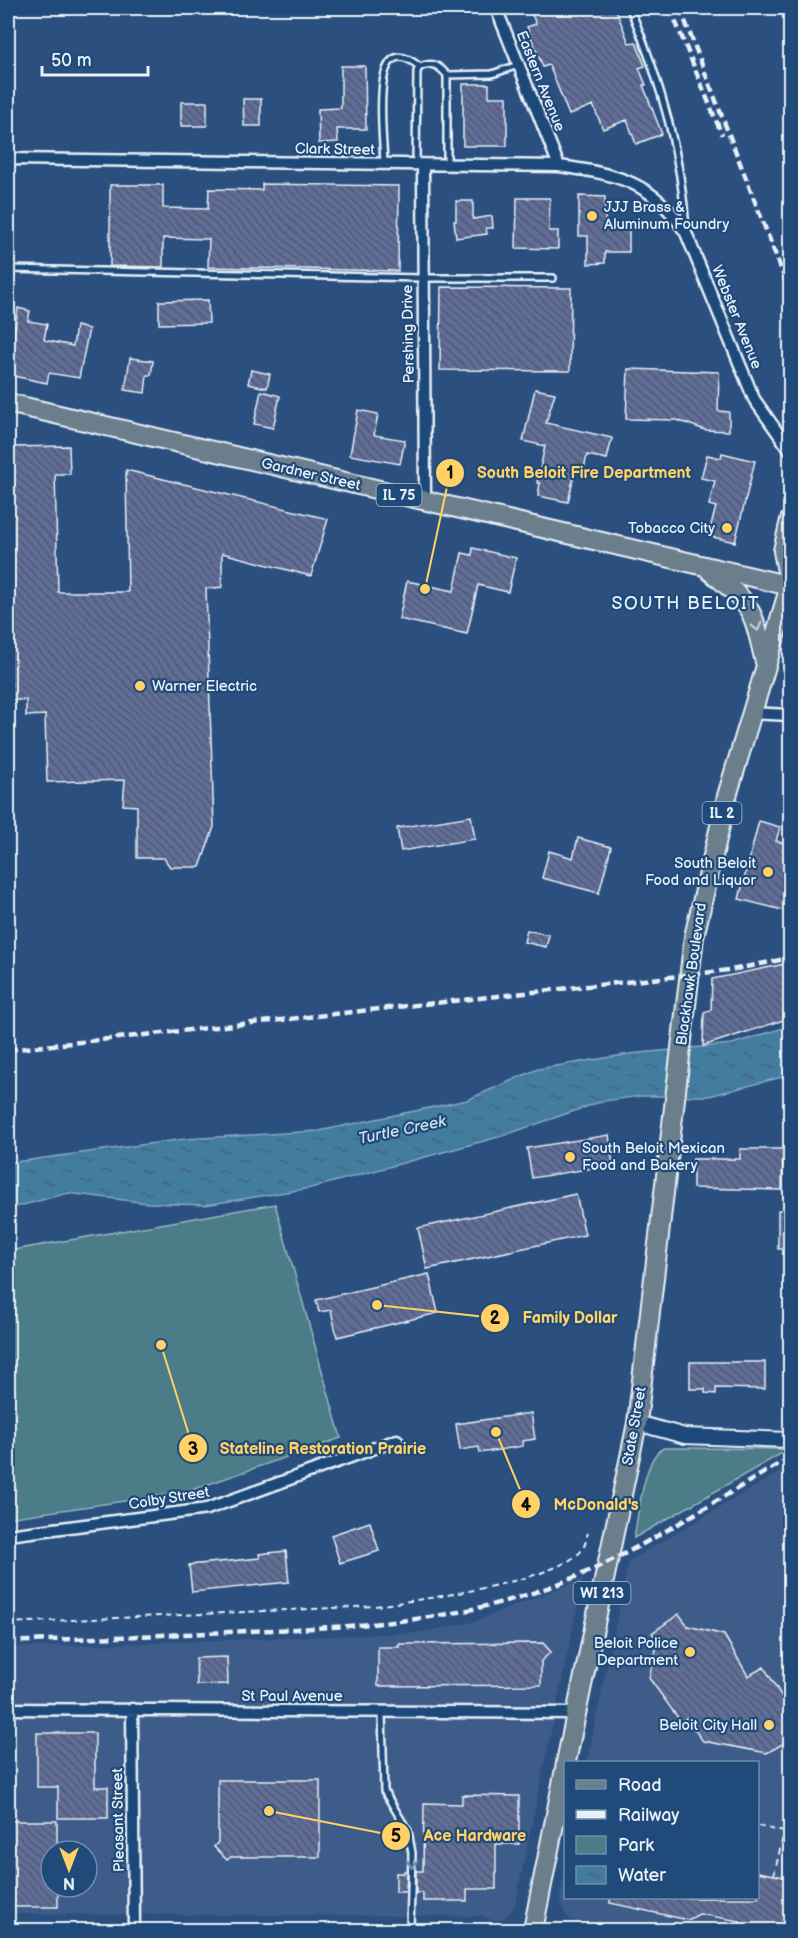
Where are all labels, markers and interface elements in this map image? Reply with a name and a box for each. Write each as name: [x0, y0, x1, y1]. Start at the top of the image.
street label: Eastern Avenue: [512, 28, 569, 134]
scale bar: [42, 39, 148, 77]
text: 50 m: [51, 50, 92, 71]
street label: Clark Street: [295, 139, 376, 160]
place label: JJJ Brass & Aluminum Foundry: [604, 198, 729, 234]
marker: JJJ Brass & Aluminum Foundry: [585, 209, 599, 223]
street label: Webster Avenue: [707, 262, 766, 372]
street label: Pershing Drive: [398, 284, 419, 384]
street label: Gardner Street: [259, 454, 363, 495]
callout: South Beloit Fire Department: [435, 456, 702, 490]
text: 1: [446, 463, 454, 484]
text: South Beloit Fire Department: [477, 464, 692, 483]
road number: IL 75: [376, 484, 422, 506]
place label: Tobacco City: [628, 519, 715, 538]
marker: Tobacco City: [720, 521, 734, 535]
district label: SOUTH BELOIT: [612, 593, 760, 614]
one-way arrow: [749, 622, 762, 632]
place label: Warner Electric: [152, 677, 257, 696]
marker: Warner Electric: [133, 679, 147, 693]
road number: IL 2: [702, 802, 742, 824]
place label: South Beloit Food and Liquor: [645, 854, 757, 890]
marker: South Beloit Food and Liquor: [761, 865, 775, 879]
street label: Blackhawk Boulevard: [672, 902, 711, 1047]
water label: Turtle Creek: [357, 1112, 449, 1149]
place label: South Beloit Mexican Food and Bakery: [582, 1139, 725, 1175]
marker: South Beloit Mexican Food and Bakery: [563, 1150, 577, 1164]
callout: Family Dollar: [480, 1301, 630, 1335]
text: 2: [490, 1308, 501, 1329]
text: Family Dollar: [522, 1309, 618, 1328]
street label: State Street: [618, 1385, 651, 1467]
callout: Stateline Restoration Prairie: [178, 1431, 438, 1465]
text: 3: [188, 1439, 198, 1460]
text: Stateline Restoration Prairie: [220, 1440, 426, 1459]
street label: Colby Street: [127, 1483, 211, 1514]
callout: McDonald's: [511, 1487, 650, 1521]
text: 4: [521, 1495, 532, 1516]
text: McDonald's: [553, 1496, 639, 1515]
road number: WI 213: [574, 1582, 630, 1604]
place label: Beloit Police Department: [594, 1634, 678, 1670]
marker: Beloit Police Department: [683, 1645, 697, 1659]
street label: St Paul Avenue: [241, 1687, 343, 1706]
place label: Beloit City Hall: [659, 1716, 757, 1735]
marker: Beloit City Hall: [762, 1718, 776, 1732]
legend: [564, 1761, 759, 1899]
street label: Pleasant Street: [108, 1767, 129, 1872]
text: Road: [618, 1775, 662, 1796]
text: Railway: [618, 1805, 680, 1826]
callout: Ace Hardware: [381, 1819, 538, 1853]
text: 5: [391, 1826, 401, 1847]
text: Ace Hardware: [423, 1827, 526, 1846]
text: Park: [618, 1835, 654, 1856]
north arrow: [39, 1839, 99, 1899]
one-way arrow: [405, 1859, 418, 1868]
text: Water: [618, 1865, 666, 1886]
text: N: [63, 1873, 75, 1892]

